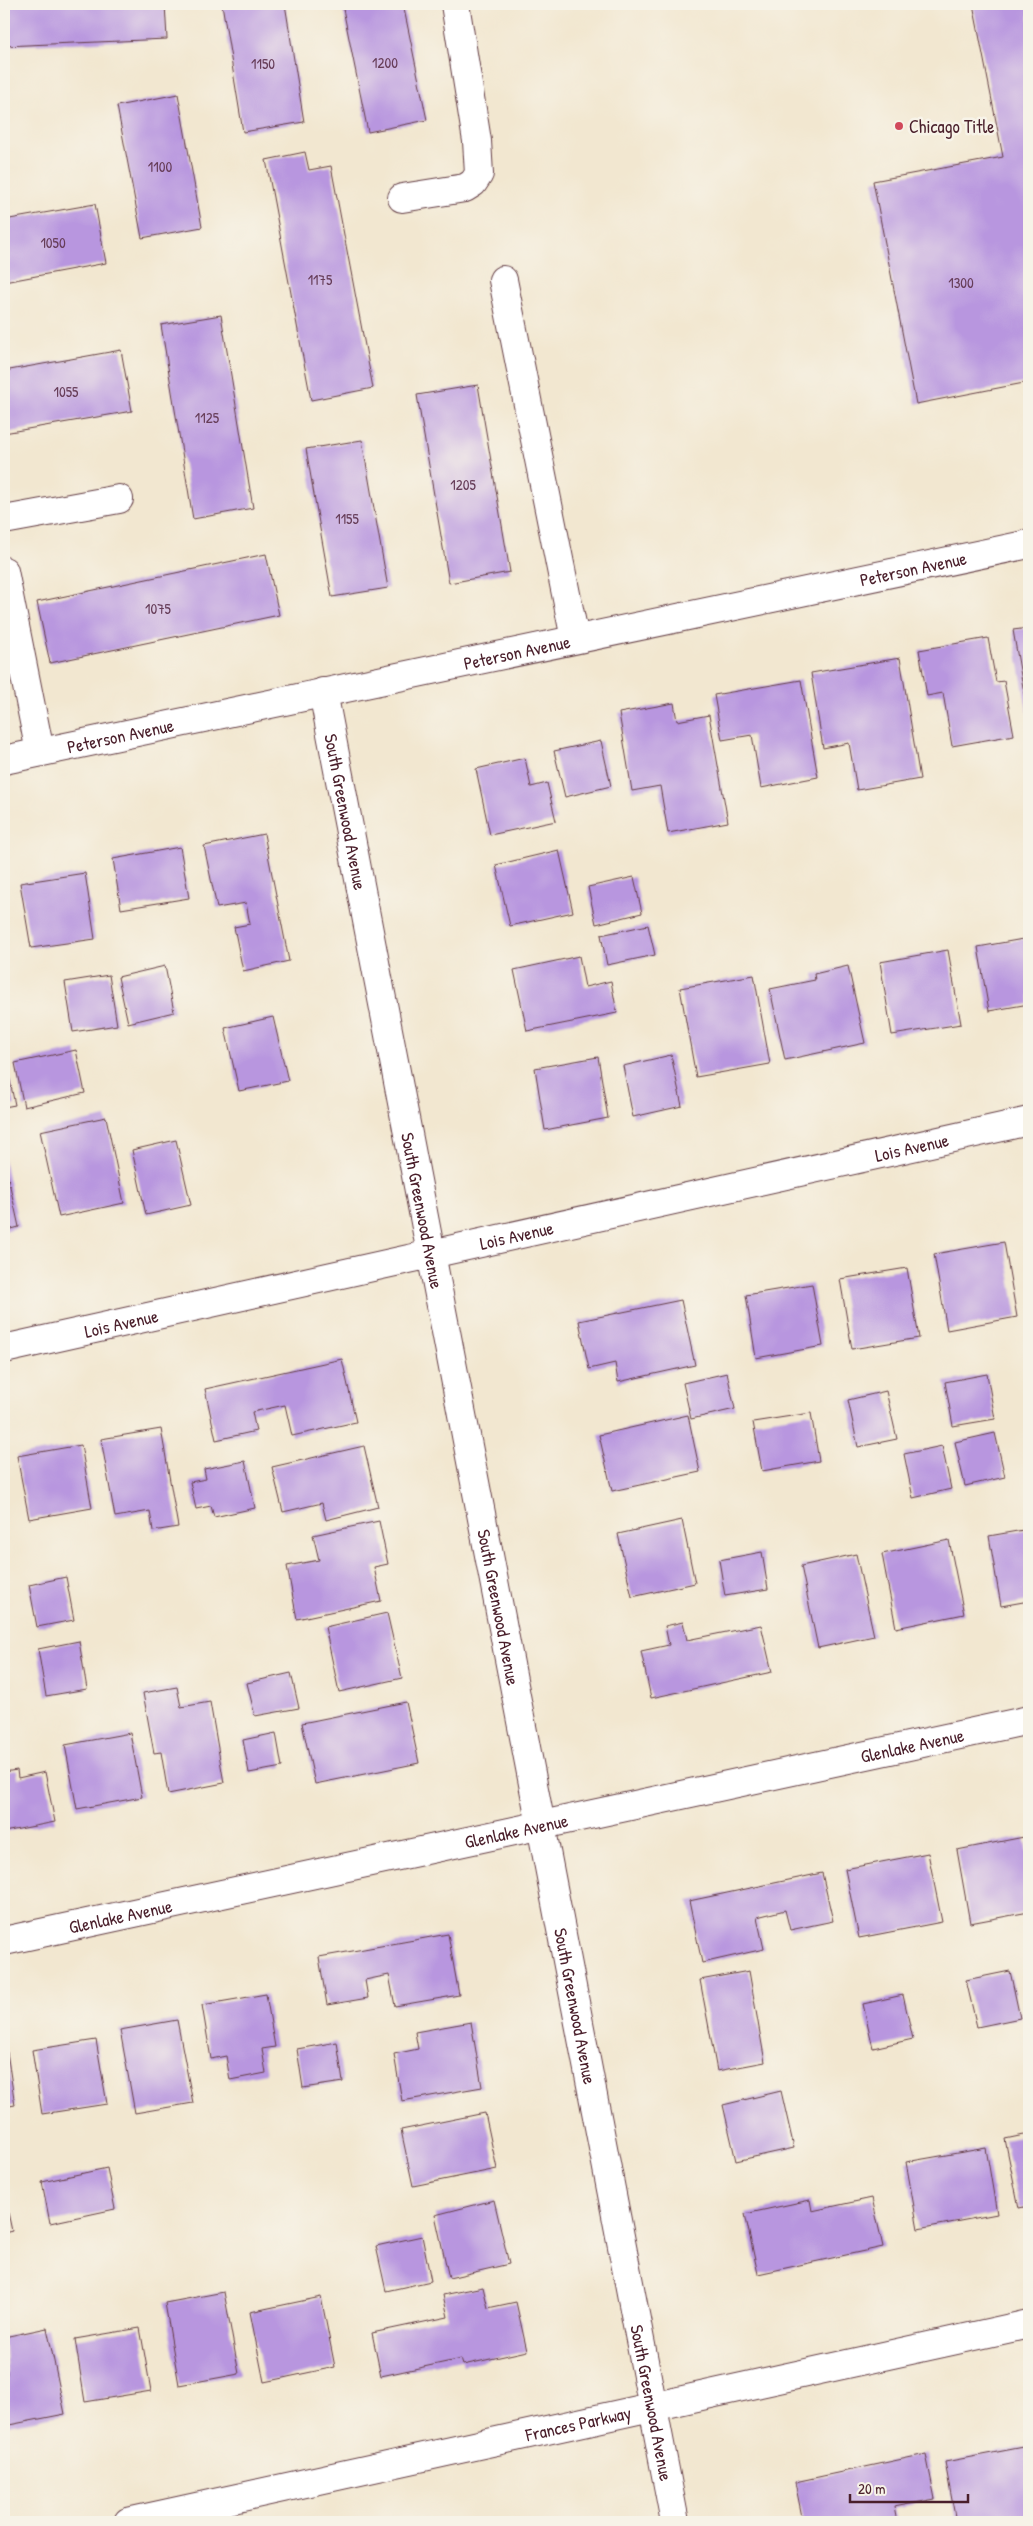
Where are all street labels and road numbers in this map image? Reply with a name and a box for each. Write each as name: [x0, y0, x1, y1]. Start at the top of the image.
street label: Peterson Avenue: [857, 545, 969, 592]
street label: Peterson Avenue: [461, 629, 572, 675]
street label: Peterson Avenue: [65, 712, 176, 759]
street label: South Greenwood Avenue: [319, 732, 373, 892]
street label: Lois Avenue: [873, 1127, 951, 1167]
street label: South Greenwood Avenue: [395, 1130, 450, 1291]
street label: Lois Avenue: [477, 1215, 556, 1255]
street label: Lois Avenue: [82, 1303, 160, 1343]
street label: South Greenwood Avenue: [472, 1527, 526, 1687]
street label: Glenlake Avenue: [858, 1722, 966, 1768]
street label: Glenlake Avenue: [462, 1807, 570, 1854]
street label: Glenlake Avenue: [66, 1893, 174, 1939]
street label: South Greenwood Avenue: [548, 1926, 603, 2086]
street label: South Greenwood Avenue: [625, 2322, 679, 2483]
street label: Frances Parkway: [522, 2399, 634, 2447]

